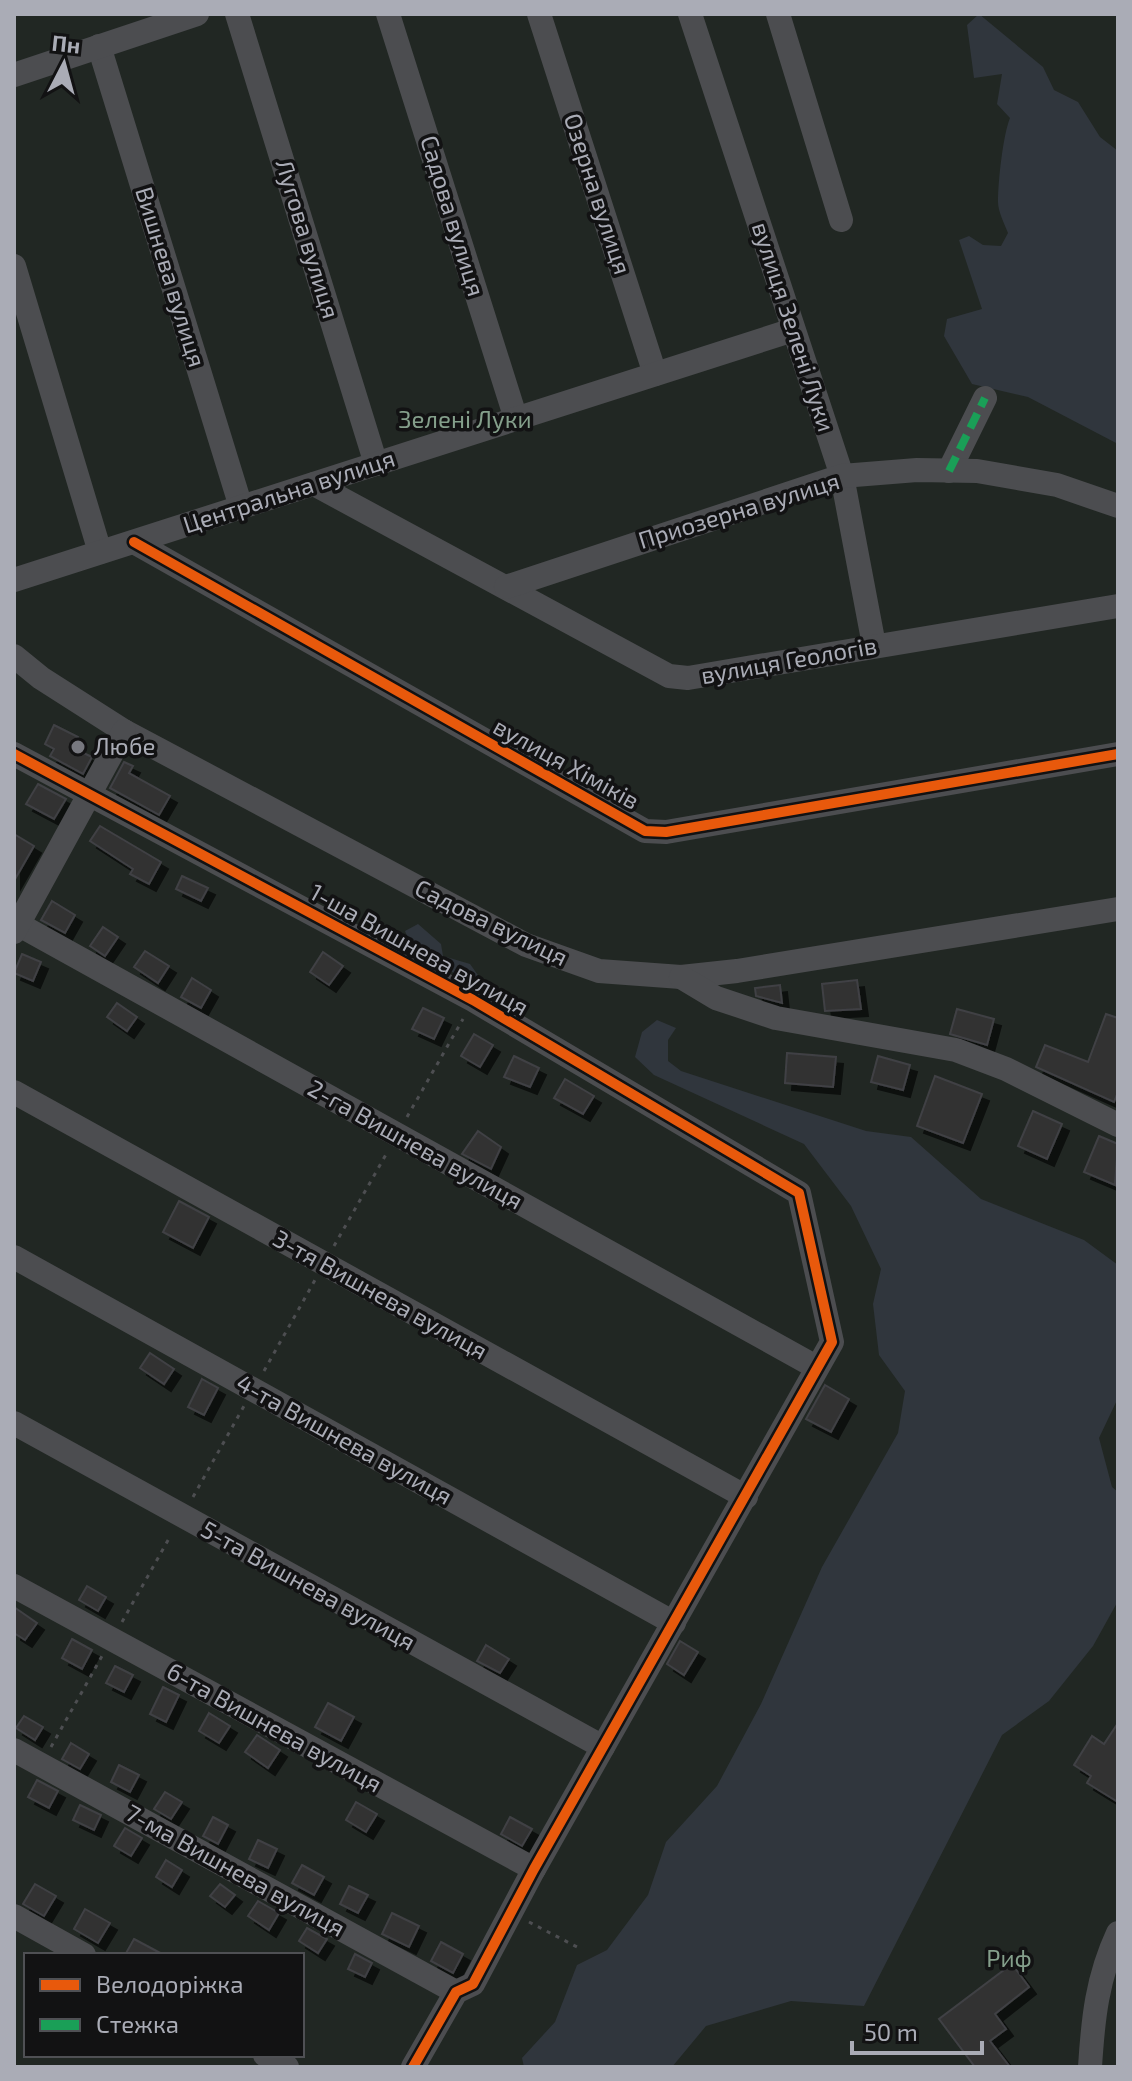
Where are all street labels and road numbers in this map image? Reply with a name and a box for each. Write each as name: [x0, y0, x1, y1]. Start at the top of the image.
street label: Озерна вулиця: [558, 109, 638, 278]
street label: Садова вулиця: [414, 132, 492, 300]
street label: Лугова вулиця: [270, 156, 346, 322]
street label: Вишнева вулиця: [129, 183, 213, 371]
street label: вулиця Зелені Луки: [746, 218, 842, 435]
street label: Центральна вулиця: [179, 443, 398, 539]
street label: Приозерна вулиця: [634, 465, 843, 555]
street label: вулиця Геологів: [699, 630, 879, 690]
street label: вулиця Хіміків: [488, 711, 645, 816]
street label: Садова вулиця: [410, 872, 573, 972]
street label: 1-ша Вишнева вулиця: [305, 877, 534, 1022]
street label: 2-га Вишнева вулиця: [303, 1073, 528, 1216]
street label: 3-тя Вишнева вулиця: [268, 1223, 493, 1366]
street label: 4-та Вишнева вулиця: [231, 1367, 458, 1511]
street label: 5-та Вишнева вулиця: [196, 1514, 421, 1656]
street label: 6-та Вишнева вулиця: [162, 1656, 387, 1799]
street label: 7-ма Вишнева вулиця: [121, 1797, 350, 1943]

